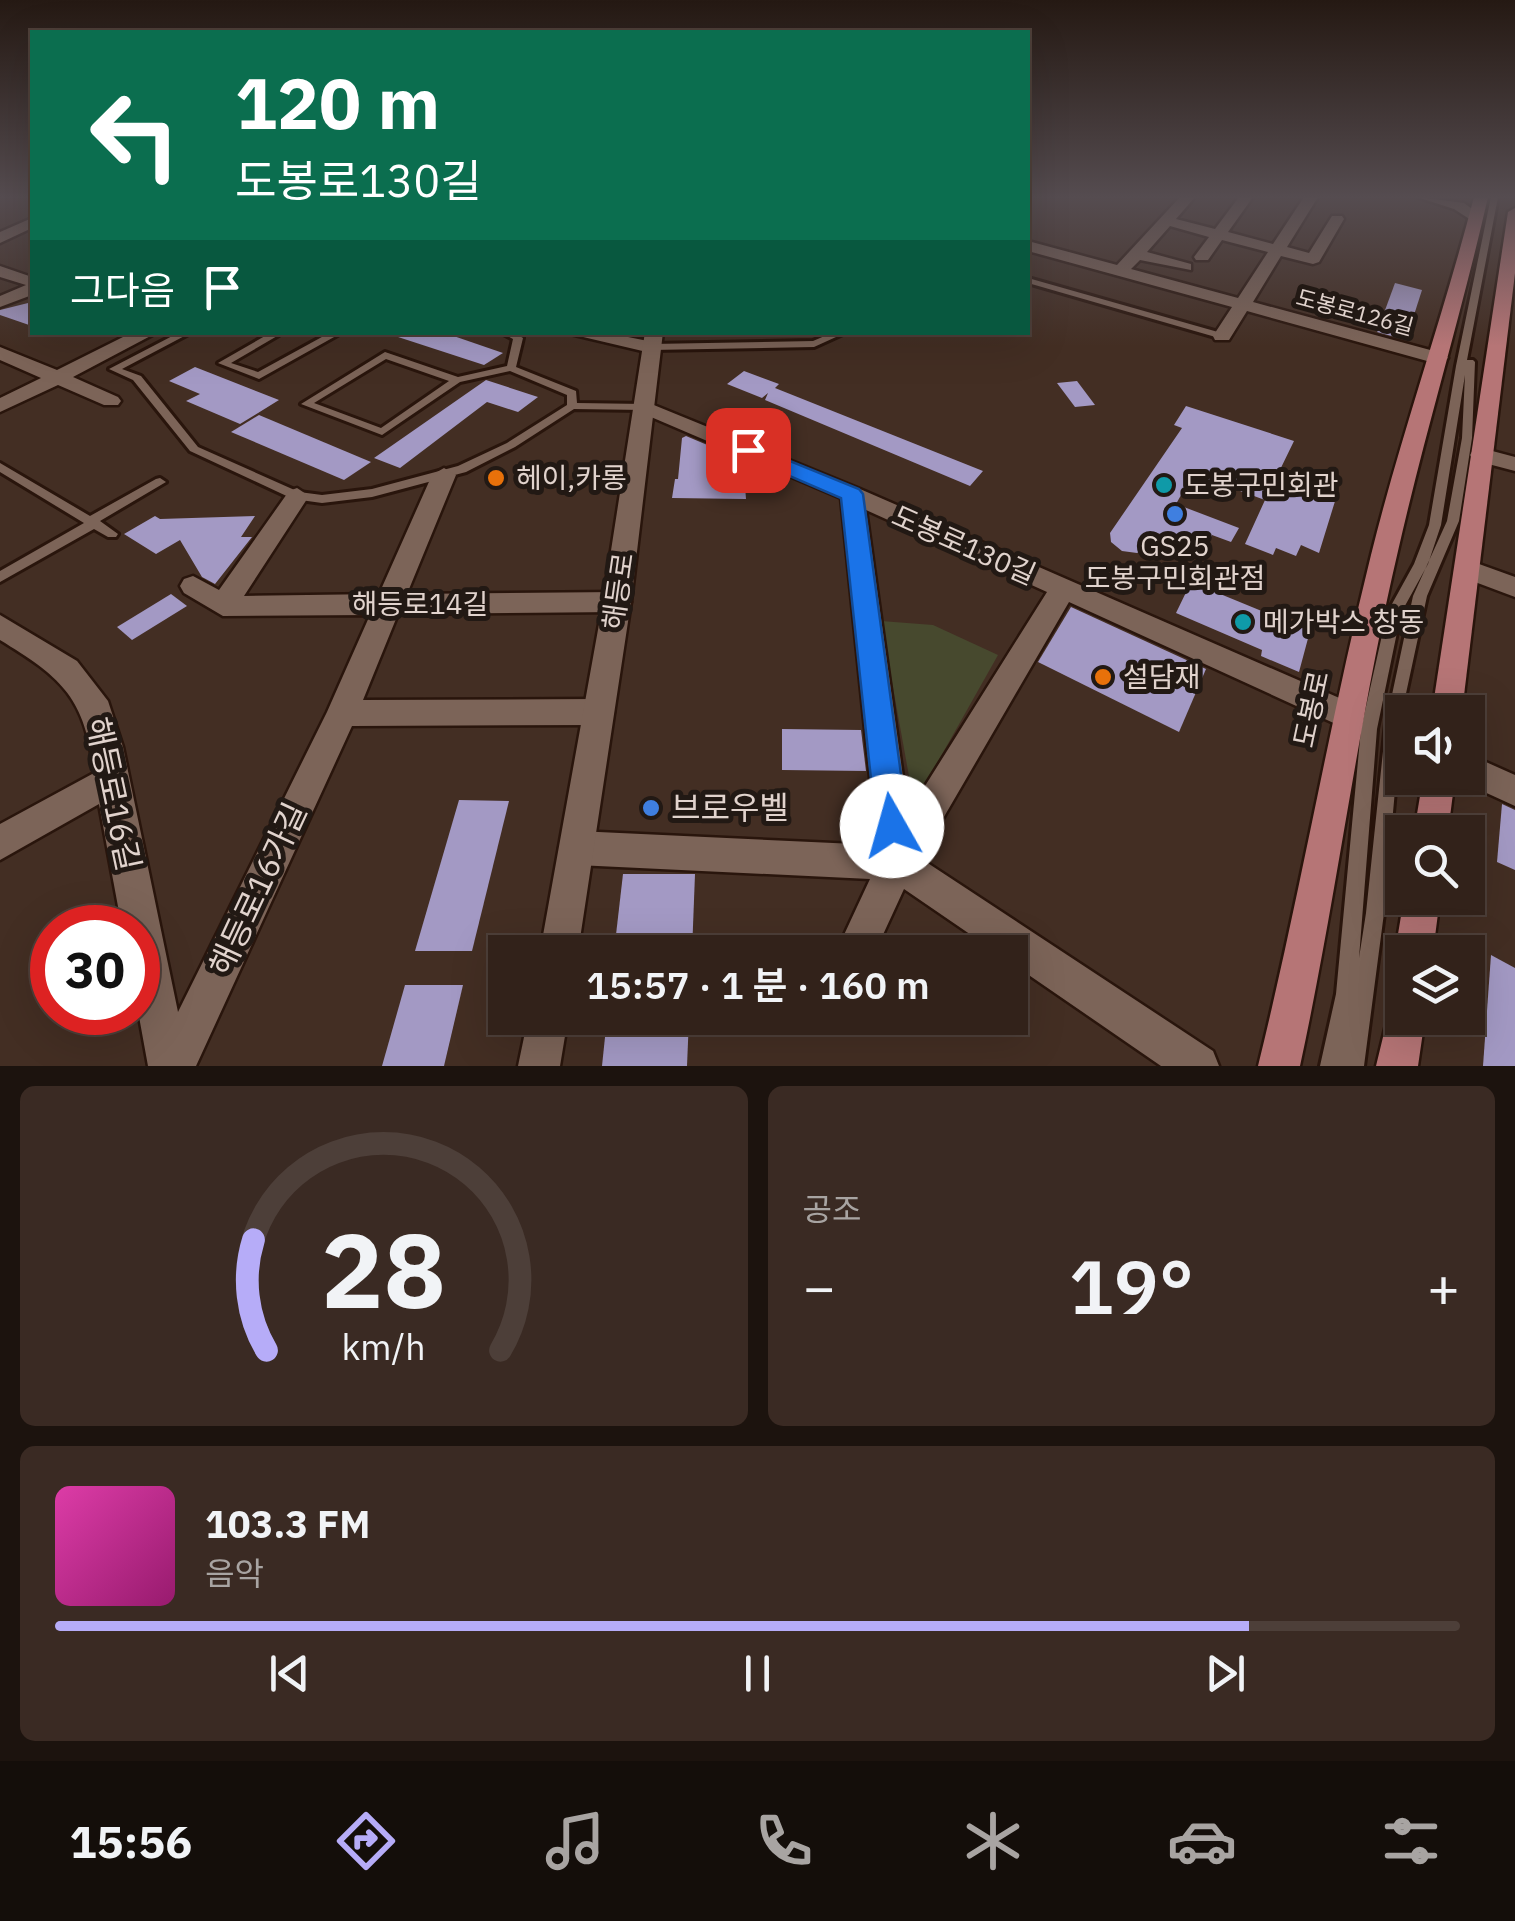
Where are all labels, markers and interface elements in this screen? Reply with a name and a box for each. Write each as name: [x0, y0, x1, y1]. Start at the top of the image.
text: 120 m: [235, 57, 440, 148]
icon: left: [70, 70, 200, 200]
text: 도봉로130길: [235, 151, 482, 209]
icon: arrive: [195, 260, 250, 315]
text: 그다음: [70, 265, 175, 314]
street label: 도봉로126길: [1293, 282, 1417, 341]
pin: [706, 408, 791, 493]
icon: arrive: [721, 423, 776, 478]
place label: 헤이,카롱: [516, 459, 627, 496]
place label: 도봉구민회관: [1184, 466, 1339, 503]
marker: 헤이,카롱: [485, 467, 507, 489]
marker: 도봉구민회관: [1153, 474, 1175, 496]
street label: 도봉로130길: [887, 496, 1042, 593]
marker: GS25 도봉구민회관점: [1164, 503, 1186, 525]
place label: GS25 도봉구민회관점: [1085, 527, 1265, 596]
street label: 해등로: [594, 550, 641, 632]
street label: 해등로14길: [352, 585, 488, 622]
place label: 메가박스 창동: [1263, 603, 1424, 640]
marker: 메가박스 창동: [1232, 611, 1254, 633]
place label: 설담재: [1123, 658, 1200, 695]
marker: 설담재: [1092, 666, 1114, 688]
street label: 도봉로: [1284, 667, 1337, 751]
map controls: [1385, 695, 1485, 1035]
button: sound: [1385, 695, 1485, 795]
street label: 해등로16길: [77, 713, 151, 875]
position arrow: [840, 774, 944, 878]
place label: 브로우벨: [671, 786, 789, 828]
street label: 해등로16가길: [199, 796, 315, 982]
marker: 브로우벨: [640, 797, 662, 819]
button: search: [1385, 815, 1485, 915]
speed limit sign: 30: [30, 905, 160, 1035]
button: layers: [1385, 935, 1485, 1035]
text: 15:57 · 1 분 · 160 m: [586, 960, 930, 1009]
text: 공조: [803, 1188, 861, 1230]
text: 28: [321, 1201, 446, 1337]
text: 19°: [1069, 1237, 1194, 1335]
text: −: [803, 1251, 836, 1322]
text: +: [1427, 1251, 1460, 1322]
text: km/h: [342, 1323, 426, 1370]
text: 103.3 FM: [205, 1499, 370, 1548]
text: 음악: [205, 1552, 264, 1594]
icon: previous: [262, 1646, 317, 1701]
icon: pause: [730, 1646, 785, 1701]
icon: next: [1198, 1646, 1253, 1701]
icon: directions: [331, 1806, 401, 1876]
icon: music: [540, 1806, 610, 1876]
icon: phone: [749, 1806, 819, 1876]
icon: climate: [958, 1806, 1028, 1876]
icon: car: [1167, 1806, 1237, 1876]
icon: filters: [1376, 1806, 1446, 1876]
text: 15:56: [69, 1812, 192, 1870]

